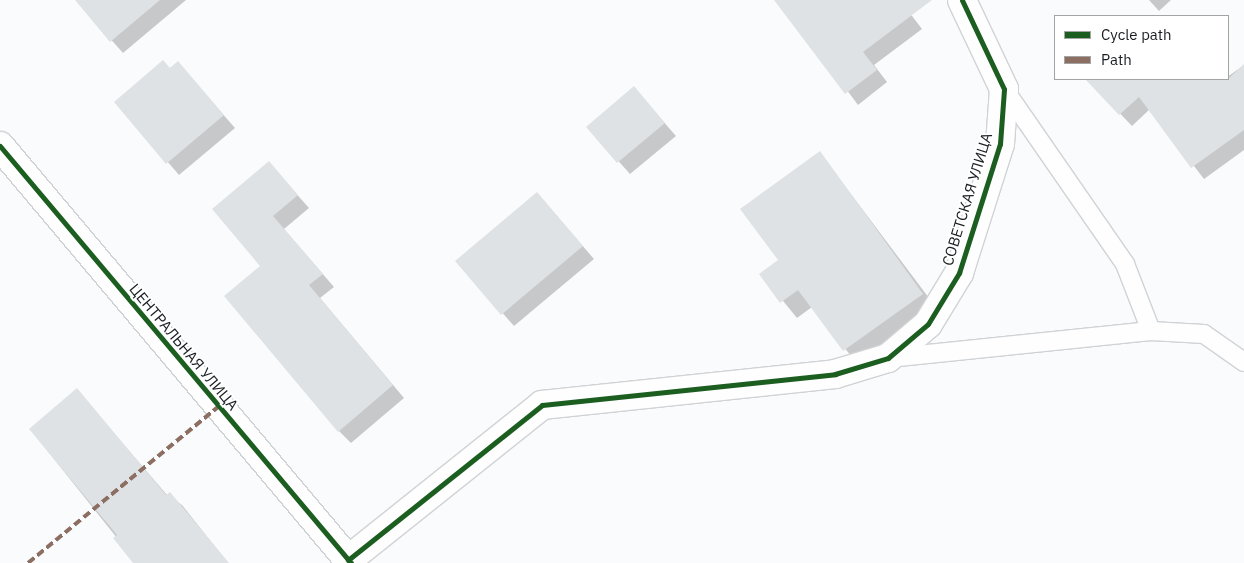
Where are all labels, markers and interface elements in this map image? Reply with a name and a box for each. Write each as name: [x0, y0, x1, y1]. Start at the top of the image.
legend: [1054, 15, 1229, 80]
text: Cycle path: [1101, 25, 1172, 44]
text: Path: [1101, 50, 1132, 69]
street label: СОВЕТСКАЯ УЛИЦА: [938, 130, 996, 268]
street label: ЦЕНТРАЛЬНАЯ УЛИЦА: [126, 280, 242, 414]

